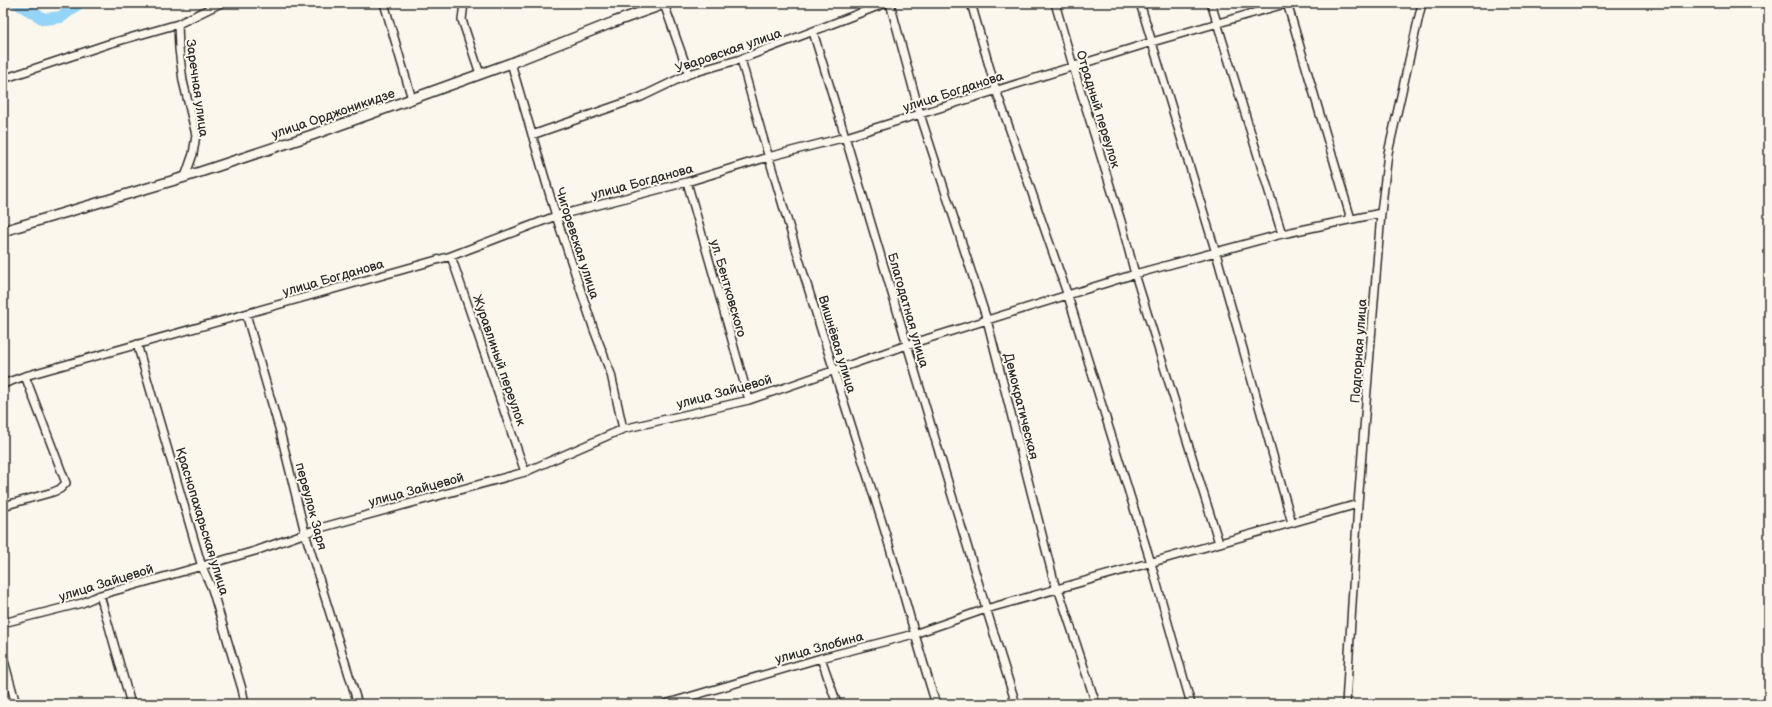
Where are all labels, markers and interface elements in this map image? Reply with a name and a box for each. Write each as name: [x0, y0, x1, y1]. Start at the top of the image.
street label: Уваровская улица: [673, 25, 784, 77]
street label: Заречная улица: [182, 38, 212, 138]
street label: Отрадный переулок: [1073, 48, 1124, 170]
street label: улица Богданова: [901, 68, 1006, 116]
street label: улица Орджоникидзе: [269, 85, 397, 143]
street label: улица Богданова: [590, 161, 695, 203]
street label: Чигоревская улица: [551, 186, 603, 301]
street label: ул. Бентковского: [706, 238, 750, 339]
street label: Благодатная улица: [884, 251, 932, 370]
street label: улица Богданова: [281, 256, 386, 300]
street label: Журавлиный переулок: [469, 293, 529, 428]
street label: Вишнёвая улица: [815, 294, 860, 395]
street label: Подгорная улица: [1347, 298, 1371, 404]
street label: Демократическая: [1000, 351, 1042, 461]
street label: улица Зайцевой: [675, 372, 774, 412]
street label: Краснопахарьская улица: [172, 445, 232, 597]
street label: переулок Заря: [292, 461, 330, 552]
street label: улица Зайцевой: [367, 470, 466, 510]
street label: улица Зайцевой: [57, 561, 156, 605]
street label: улица Злобина: [773, 628, 865, 667]

